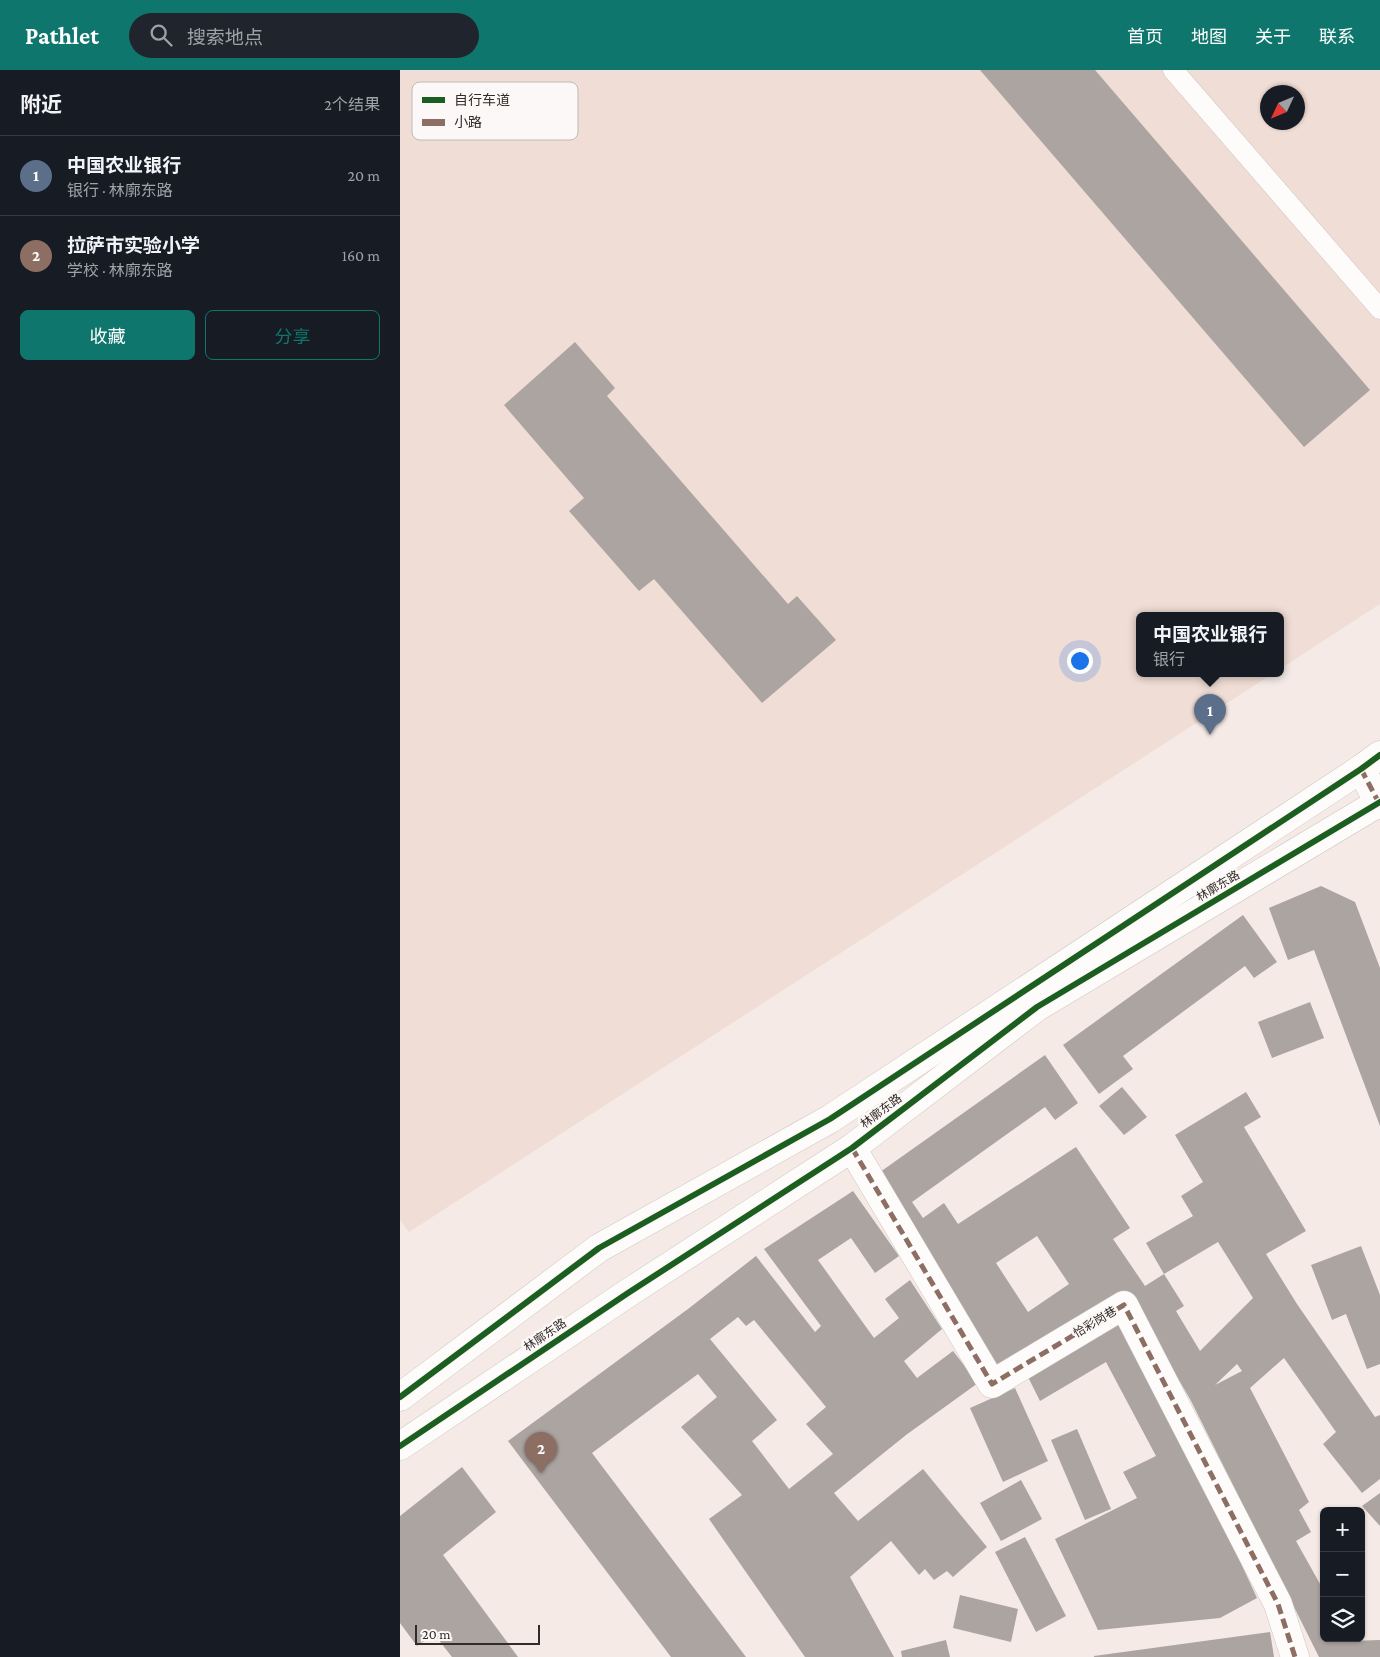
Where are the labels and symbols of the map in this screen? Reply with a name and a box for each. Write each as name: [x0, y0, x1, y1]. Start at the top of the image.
legend: [412, 82, 578, 140]
north arrow: [1260, 85, 1305, 130]
text: 自行车道: [454, 92, 510, 108]
text: 小路: [454, 114, 482, 130]
your location: [1067, 648, 1093, 674]
pin: 1: [1194, 694, 1226, 735]
street label: 林廓东路: [1194, 868, 1242, 904]
street label: 林廓东路: [858, 1091, 904, 1131]
street label: 恰彩岗巷: [1071, 1304, 1119, 1340]
street label: 林廓东路: [521, 1316, 569, 1354]
pin: 2: [525, 1432, 557, 1473]
scale bar: [415, 1622, 540, 1645]

